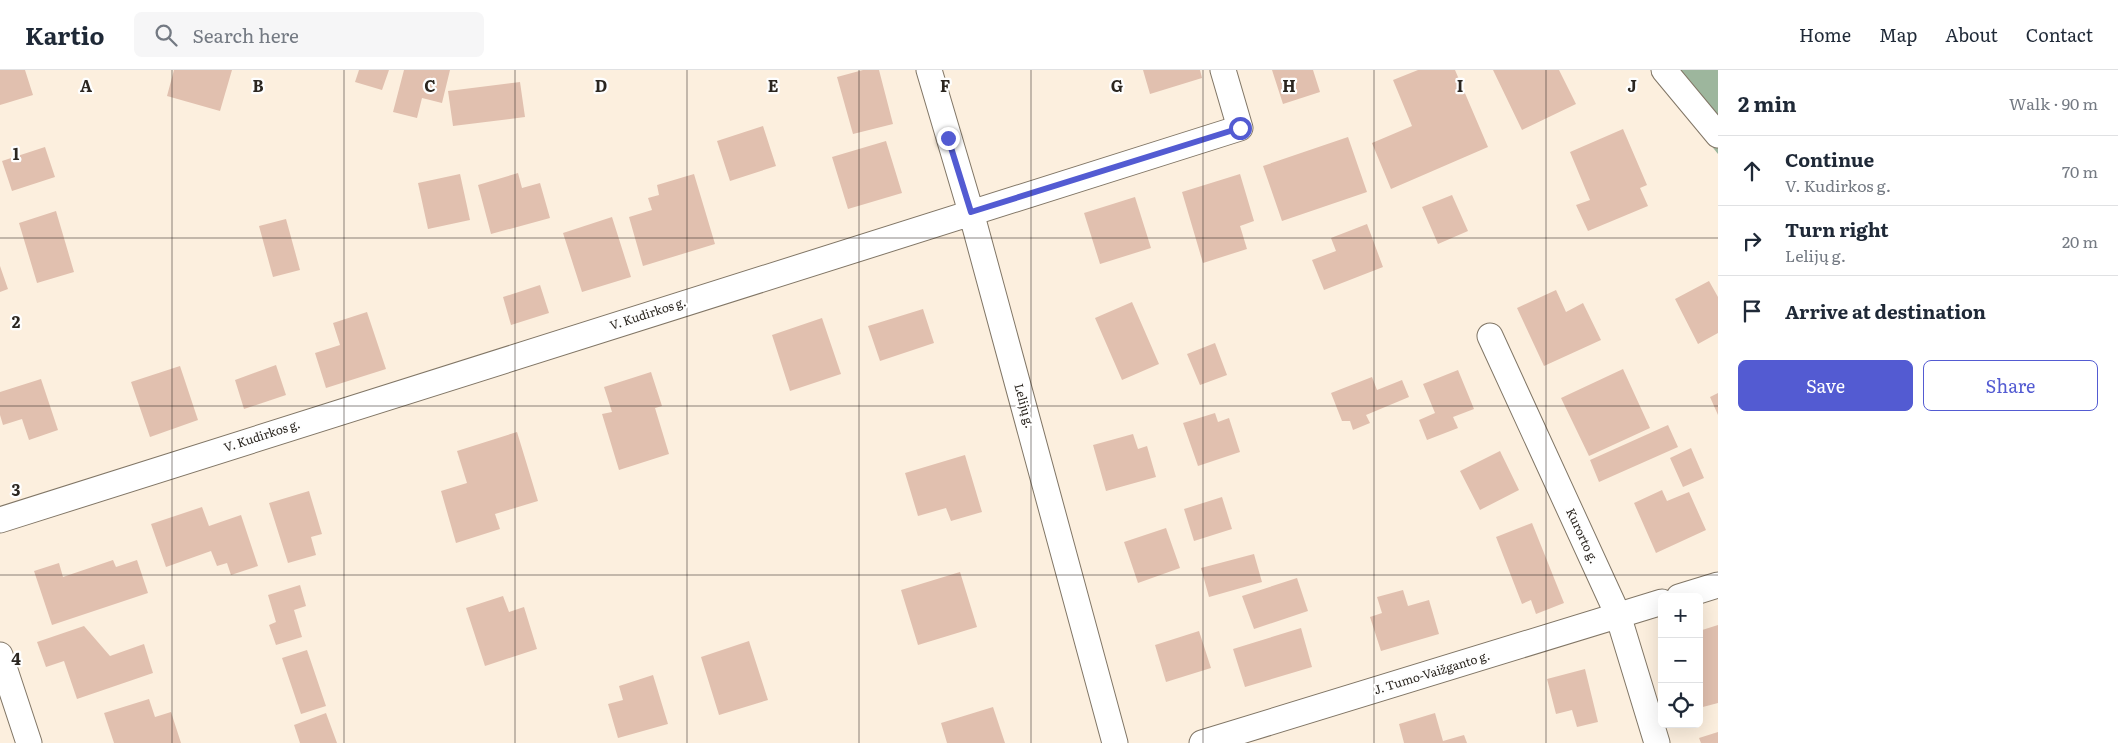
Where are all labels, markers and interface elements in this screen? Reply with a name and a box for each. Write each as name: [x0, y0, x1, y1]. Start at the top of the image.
search box: [134, 12, 484, 57]
text: Kartio: [25, 17, 104, 52]
icon: search: [152, 21, 180, 49]
text: Search here: [192, 21, 299, 49]
text: Home: [1799, 21, 1851, 48]
text: Map: [1879, 21, 1917, 48]
text: About: [1945, 21, 1998, 48]
text: Contact: [2026, 21, 2093, 48]
text: A: [80, 73, 92, 97]
text: B: [252, 73, 264, 97]
text: C: [424, 73, 436, 97]
text: D: [595, 73, 607, 97]
text: E: [768, 73, 779, 97]
text: F: [940, 73, 950, 97]
text: G: [1111, 73, 1123, 97]
text: H: [1282, 73, 1296, 97]
text: I: [1457, 73, 1463, 97]
text: J: [1627, 73, 1637, 97]
text: 2 min: [1738, 87, 1797, 118]
text: Walk · 90 m: [2009, 91, 2098, 115]
route start: [1229, 117, 1252, 140]
route end: [937, 127, 960, 150]
text: 1: [13, 141, 20, 165]
text: Continue: [1785, 145, 1874, 173]
icon: ahead: [1738, 157, 1766, 185]
text: 70 m: [2062, 159, 2098, 183]
text: V. Kudirkos g.: [1785, 173, 1891, 197]
text: Turn right: [1785, 215, 1889, 243]
icon: right: [1738, 227, 1766, 255]
text: 20 m: [2062, 229, 2098, 253]
text: Lelijų g.: [1785, 243, 1846, 267]
street label: V. Kudirkos g.: [607, 292, 688, 334]
icon: arrive: [1738, 297, 1766, 325]
text: Arrive at destination: [1785, 297, 1986, 325]
text: 2: [12, 309, 21, 333]
button: Save: [1738, 360, 1913, 411]
button: Share: [1923, 360, 2098, 411]
street label: Lelijų g.: [1010, 381, 1040, 430]
street label: V. Kudirkos g.: [221, 414, 302, 456]
text: 3: [12, 477, 21, 501]
street label: Kurorto g.: [1562, 505, 1604, 566]
map controls: [1658, 593, 1703, 728]
button: +: [1658, 593, 1703, 638]
button: −: [1658, 638, 1703, 683]
text: 4: [11, 646, 21, 670]
street label: J. Tumo-Vaižganto g.: [1371, 646, 1492, 698]
button: locate: [1658, 683, 1703, 728]

